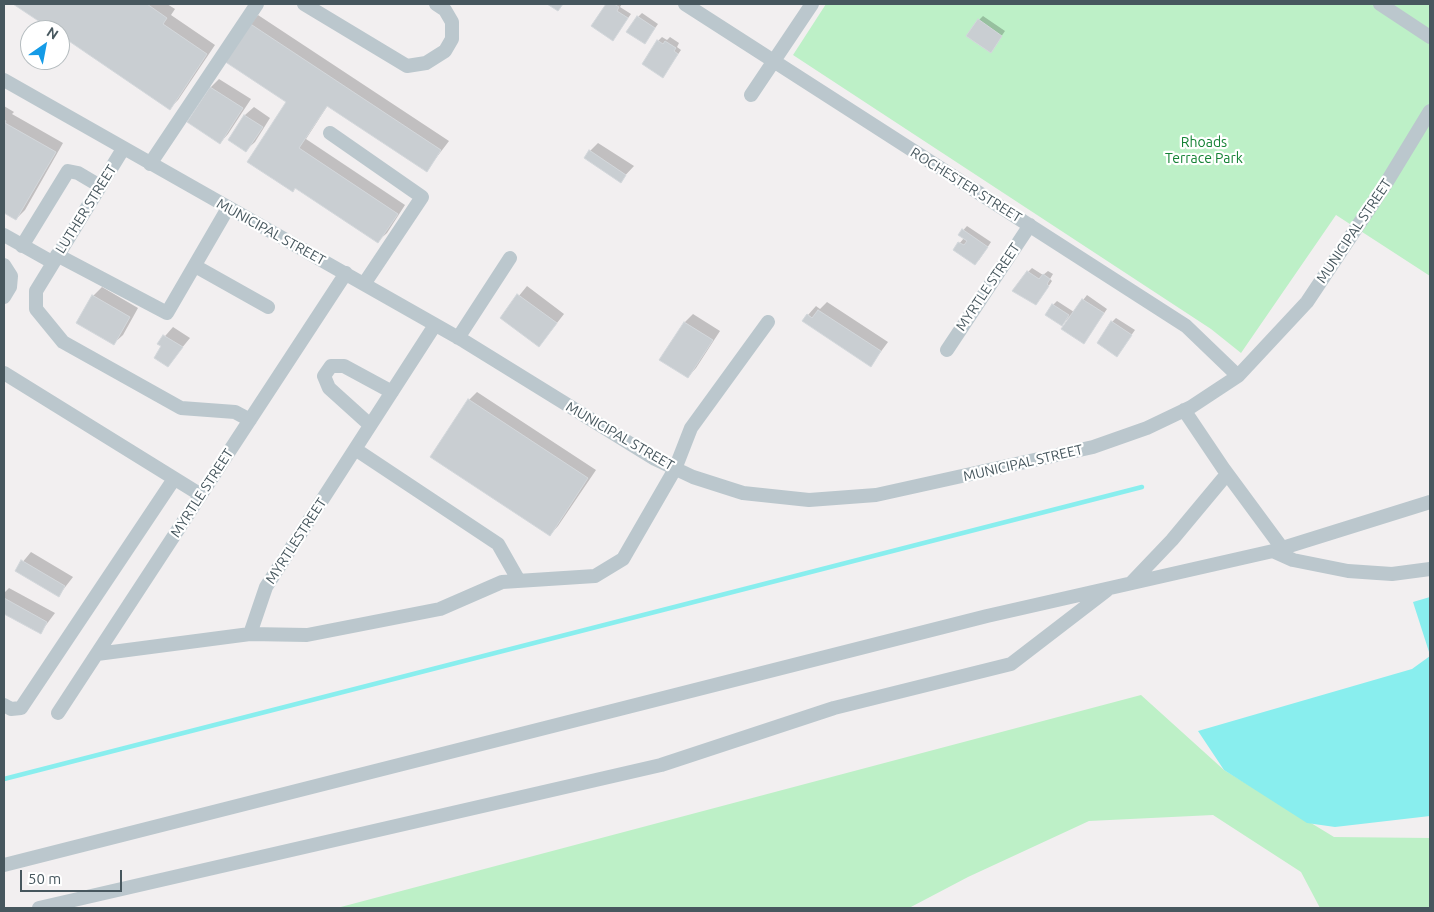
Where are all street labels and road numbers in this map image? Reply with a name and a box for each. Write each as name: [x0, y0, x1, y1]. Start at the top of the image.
street label: ROCHESTER STREET: [907, 144, 1025, 226]
street label: LUTHER STREET: [52, 162, 120, 256]
street label: MUNICIPAL STREET: [1313, 176, 1395, 286]
street label: MUNICIPAL STREET: [214, 195, 328, 269]
street label: MYRTLE STREET: [952, 240, 1024, 334]
street label: MUNICIPAL STREET: [563, 398, 677, 474]
street label: MUNICIPAL STREET: [962, 441, 1084, 485]
street label: MYRTLE STREET: [167, 446, 237, 540]
street label: MYRTLESTREET: [262, 495, 330, 587]

